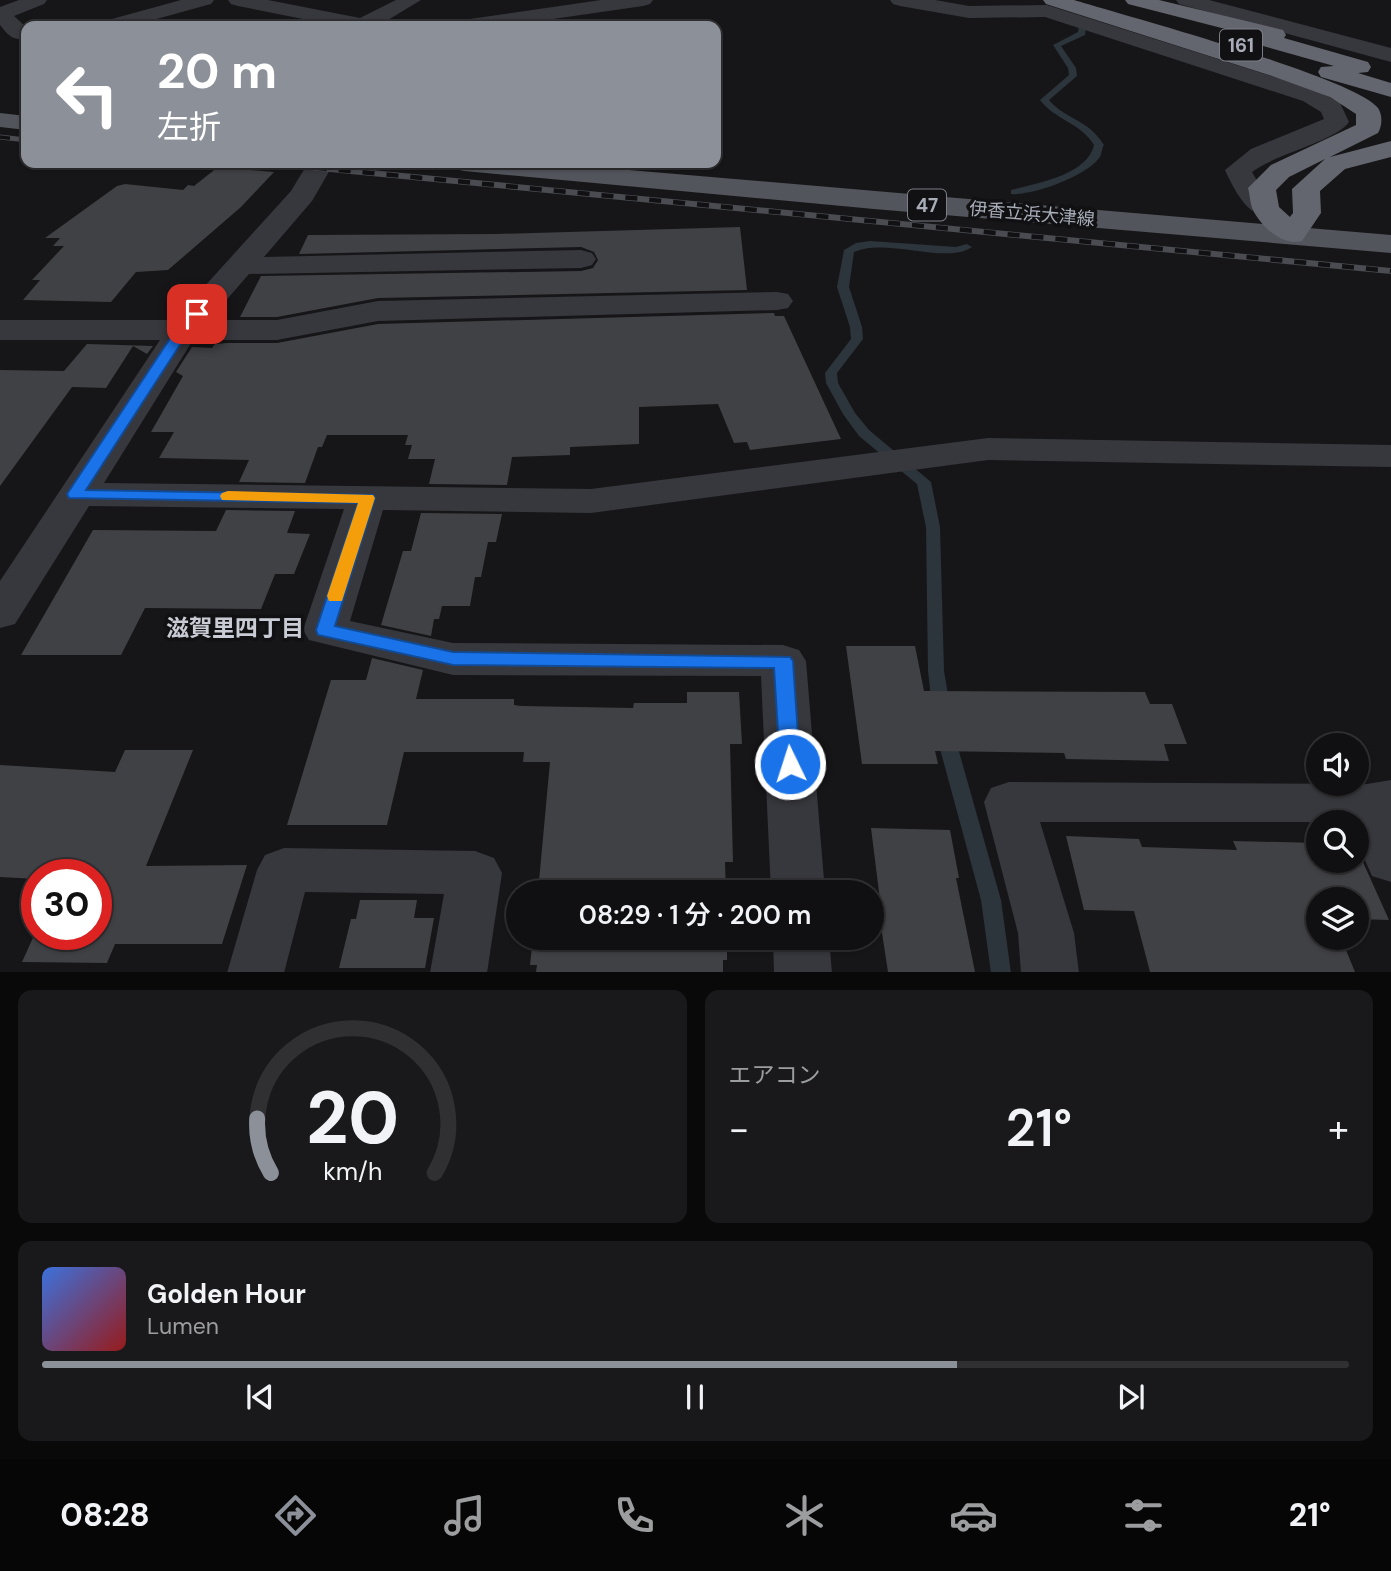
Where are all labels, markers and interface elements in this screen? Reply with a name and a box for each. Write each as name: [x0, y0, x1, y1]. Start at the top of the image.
road number: 161: [1220, 30, 1262, 60]
text: 20 m: [157, 39, 277, 103]
icon: left: [42, 49, 133, 140]
text: 左折: [157, 106, 221, 148]
road number: 47: [908, 190, 946, 220]
street label: 伊香立浜大津線: [968, 197, 1096, 231]
pin: [167, 284, 227, 344]
icon: arrive: [178, 295, 216, 333]
district label: 滋賀里四丁目: [166, 613, 304, 643]
position arrow: [753, 727, 827, 801]
map controls: [1306, 733, 1369, 950]
button: sound: [1306, 733, 1369, 796]
button: search: [1306, 810, 1369, 873]
speed limit sign: 30: [21, 859, 112, 950]
button: layers: [1306, 887, 1369, 950]
text: 08:29 · 1 分 · 200 m: [579, 898, 811, 932]
text: エアコン: [729, 1060, 821, 1090]
text: 20: [306, 1071, 399, 1166]
text: 21°: [1005, 1094, 1072, 1162]
text: −: [729, 1104, 749, 1154]
text: +: [1328, 1104, 1349, 1154]
text: km/h: [323, 1154, 382, 1187]
text: Golden Hour: [147, 1277, 306, 1311]
text: Lumen: [147, 1311, 219, 1341]
icon: previous: [241, 1378, 279, 1416]
icon: pause: [676, 1378, 714, 1416]
icon: next: [1112, 1378, 1150, 1416]
icon: directions: [271, 1491, 320, 1540]
icon: music: [440, 1491, 489, 1540]
icon: phone: [610, 1491, 659, 1540]
icon: climate: [780, 1491, 829, 1540]
icon: car: [949, 1491, 998, 1540]
icon: filters: [1119, 1491, 1168, 1540]
text: 08:28: [60, 1494, 150, 1536]
text: 21°: [1289, 1494, 1331, 1536]

